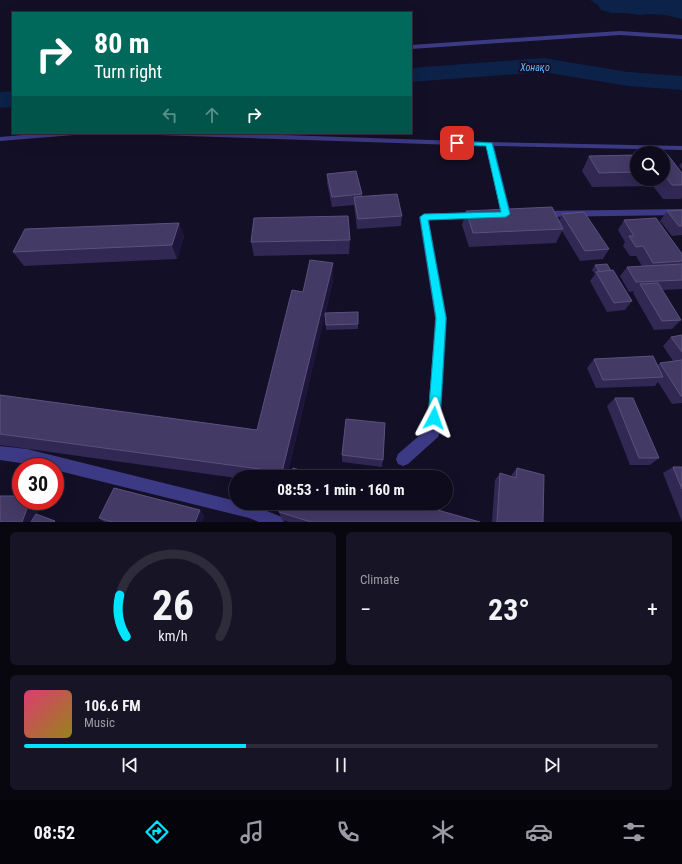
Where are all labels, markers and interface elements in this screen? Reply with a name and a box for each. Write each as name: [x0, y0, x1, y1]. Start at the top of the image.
text: 80 m: [94, 27, 150, 60]
icon: right: [28, 28, 80, 80]
text: Turn right: [94, 61, 162, 82]
water label: Хонақо: [519, 62, 550, 73]
icon: left: [159, 104, 181, 126]
icon: ahead: [201, 104, 223, 126]
icon: right: [243, 104, 265, 126]
pin: [440, 126, 474, 160]
icon: arrive: [446, 132, 468, 154]
map controls: [630, 146, 670, 186]
button: search: [630, 146, 670, 186]
position arrow: [413, 397, 455, 439]
speed limit sign: 30: [12, 458, 64, 510]
text: 08:53 · 1 min · 160 m: [277, 481, 405, 499]
text: Climate: [360, 572, 399, 587]
text: 26: [152, 580, 194, 629]
text: 23°: [488, 592, 530, 627]
text: −: [360, 597, 371, 622]
text: +: [647, 597, 658, 622]
text: km/h: [158, 627, 188, 643]
text: 106.6 FM: [84, 697, 141, 715]
text: Music: [84, 715, 115, 730]
icon: previous: [119, 754, 141, 776]
icon: pause: [330, 754, 352, 776]
icon: next: [541, 754, 563, 776]
icon: directions: [143, 818, 171, 846]
icon: music: [238, 818, 266, 846]
icon: phone: [334, 818, 362, 846]
icon: climate: [429, 818, 457, 846]
icon: car: [525, 818, 553, 846]
icon: filters: [620, 818, 648, 846]
text: 08:52: [34, 822, 75, 843]

